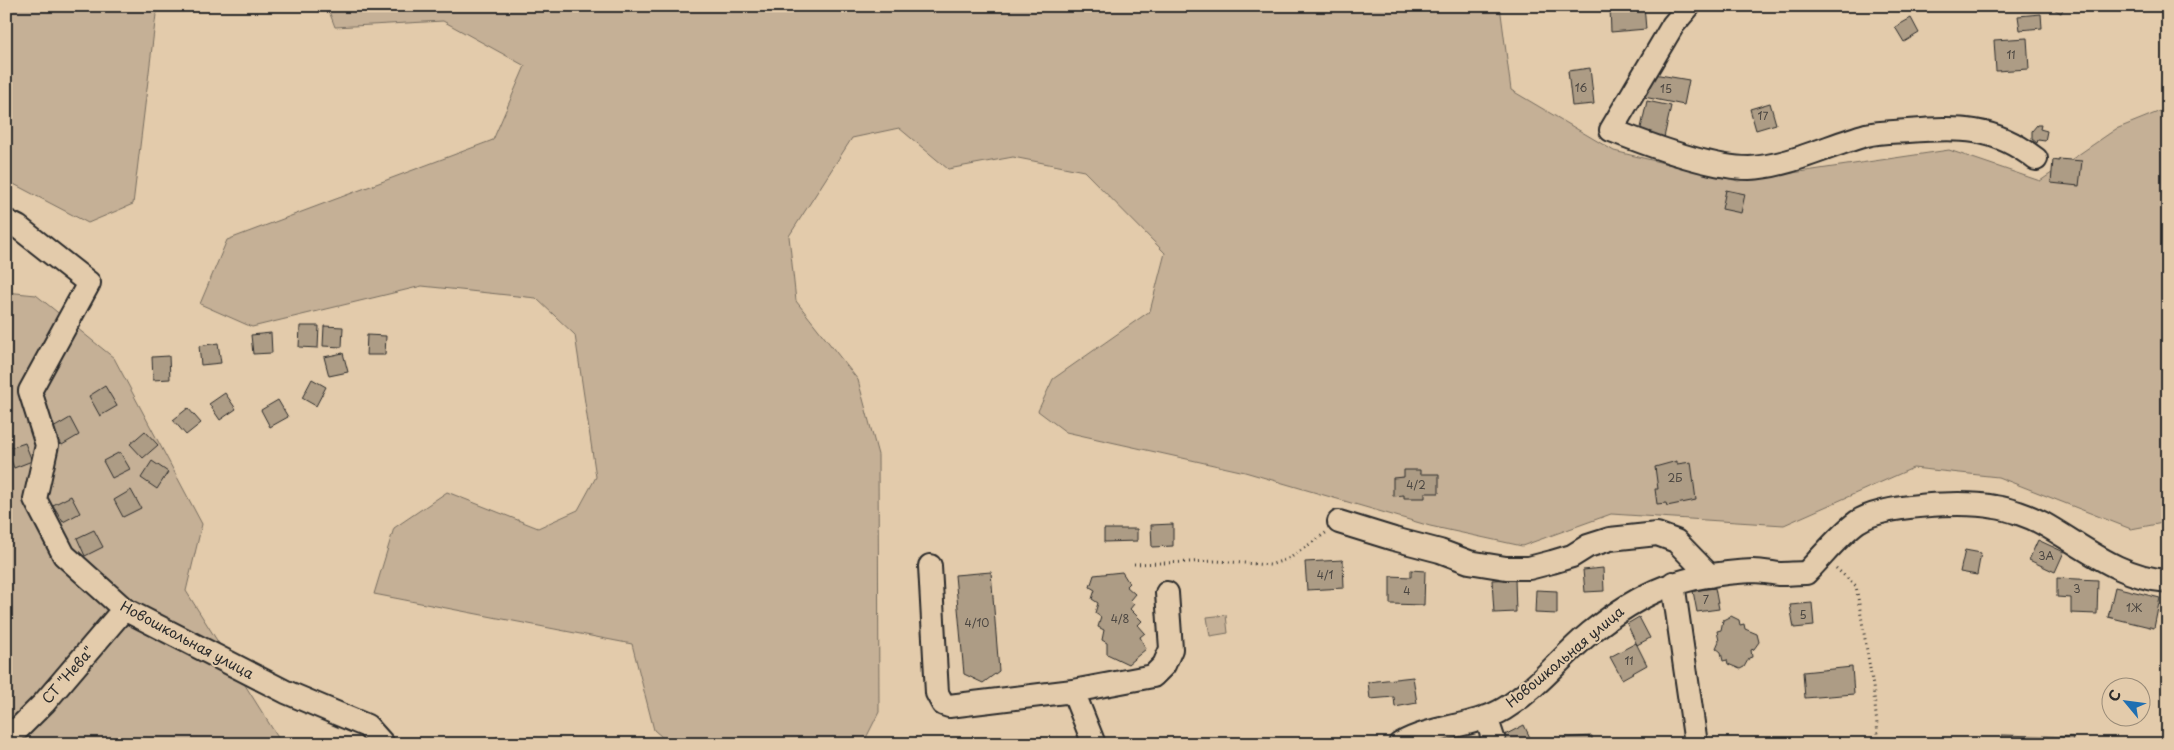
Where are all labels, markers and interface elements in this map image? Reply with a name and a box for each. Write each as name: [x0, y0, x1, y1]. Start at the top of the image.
house number: 11: [2006, 46, 2016, 63]
house number: 16: [1575, 79, 1588, 96]
house number: 15: [1660, 80, 1672, 97]
house number: 17: [1758, 107, 1769, 124]
house number: 2Б: [1668, 469, 1682, 486]
house number: 4/2: [1406, 476, 1426, 493]
house number: 3А: [2038, 547, 2054, 564]
house number: 4/1: [1317, 566, 1333, 583]
house number: 3: [2073, 580, 2081, 597]
house number: 4: [1403, 582, 1411, 599]
house number: 7: [1703, 591, 1709, 608]
street label: Новошкольная улица: [117, 595, 258, 684]
house number: 1Ж: [2126, 599, 2142, 616]
street label: Новошкольная улица: [1501, 601, 1628, 712]
house number: 5: [1799, 606, 1807, 623]
house number: 4/8: [1111, 610, 1129, 627]
house number: 4/10: [965, 614, 989, 631]
street label: СТ "Нева": [37, 641, 98, 708]
house number: 11: [1624, 652, 1634, 669]
north arrow: [2102, 678, 2152, 728]
text: С: [2102, 686, 2126, 705]

